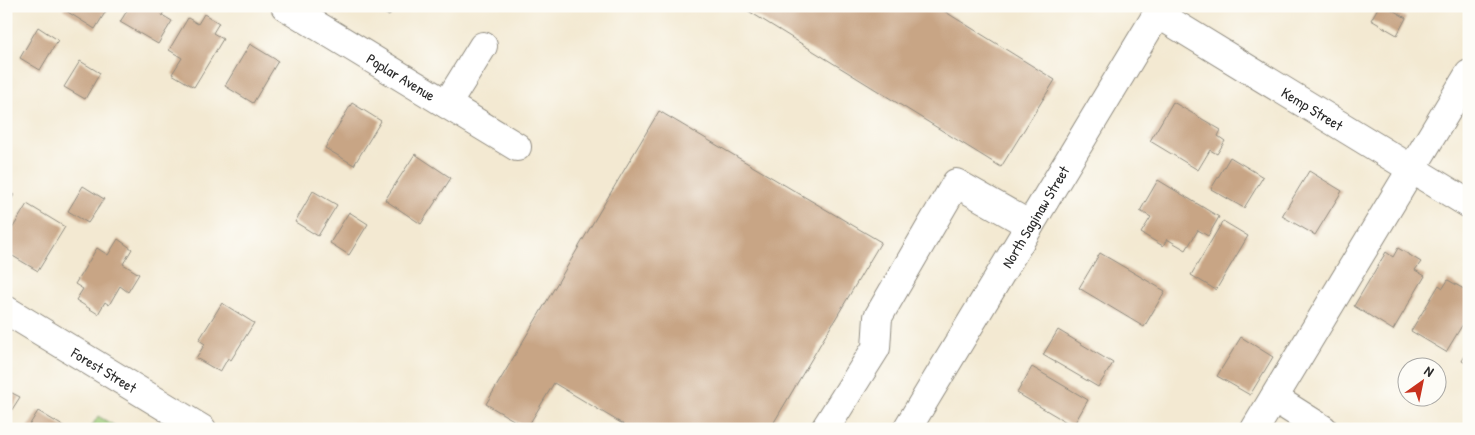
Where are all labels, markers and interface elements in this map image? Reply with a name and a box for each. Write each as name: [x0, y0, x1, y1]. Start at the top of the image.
street label: Poplar Avenue: [363, 48, 440, 106]
street label: Kemp Street: [1278, 81, 1348, 136]
street label: North Saginaw Street: [996, 161, 1074, 272]
street label: Forest Street: [67, 341, 142, 398]
north arrow: [1398, 358, 1448, 408]
text: N: [1421, 361, 1438, 381]

